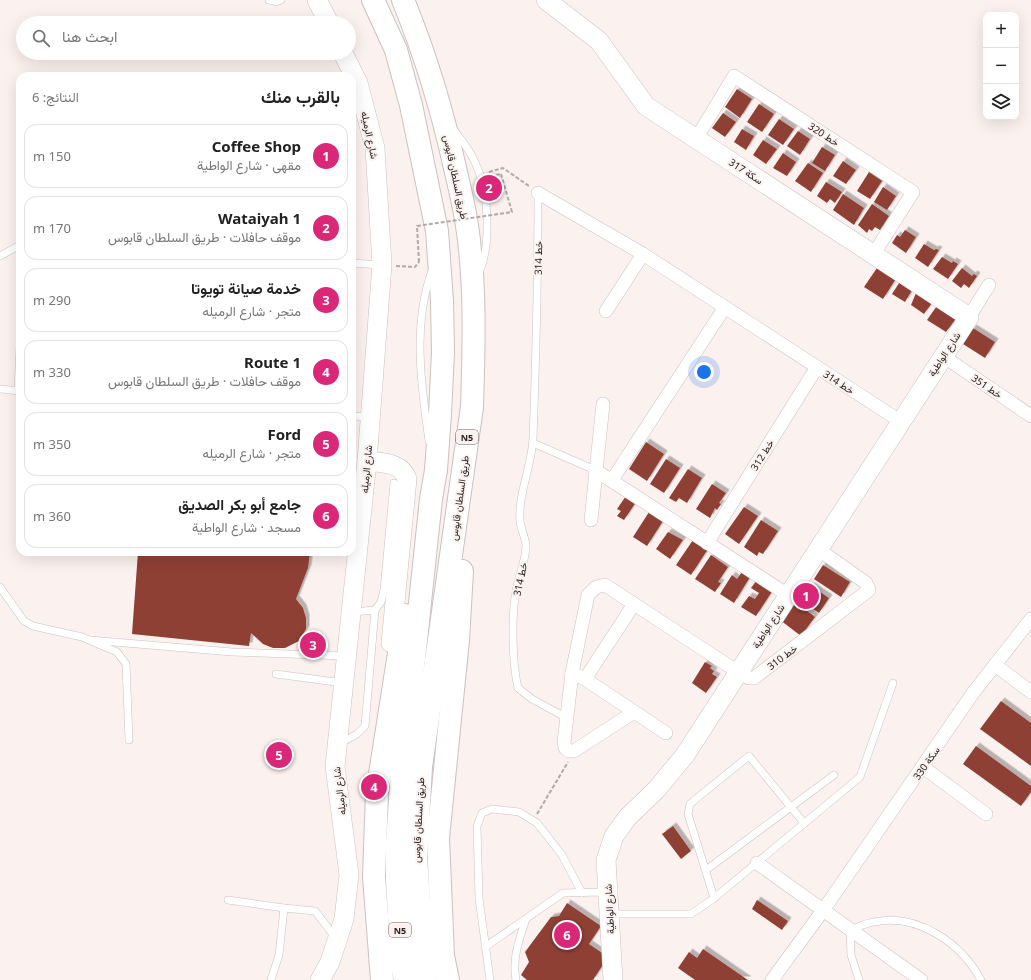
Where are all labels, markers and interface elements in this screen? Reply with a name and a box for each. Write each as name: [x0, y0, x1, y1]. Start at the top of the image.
map controls: [983, 12, 1019, 120]
button: +: [983, 12, 1019, 48]
search box: [16, 16, 356, 60]
text: ابحث هنا: [62, 26, 117, 46]
icon: search: [30, 27, 52, 49]
button: −: [983, 48, 1019, 84]
button: layers: [983, 84, 1019, 120]
text: بالقرب منك: [261, 85, 340, 108]
text: النتائج: 6: [32, 88, 79, 106]
street label: شارع الرميله: [358, 110, 382, 160]
street label: خط 320: [806, 119, 842, 149]
street label: طريق السلطان قابوس: [440, 134, 472, 221]
text: Coffee Shop: [212, 136, 301, 156]
text: 150 m: [33, 147, 71, 165]
text: 1: [322, 147, 330, 165]
street label: سكة 317: [726, 155, 766, 187]
text: مقهى · شارع الواطية: [197, 156, 301, 174]
pin: 2: [476, 173, 502, 203]
text: Wataiyah 1: [218, 208, 301, 228]
text: 170 m: [33, 219, 71, 237]
text: 2: [322, 219, 330, 237]
text: موقف حافلات · طريق السلطان قابوس: [108, 228, 301, 246]
street label: خط 314: [531, 241, 545, 275]
text: خدمة صيانة تويوتا: [191, 278, 301, 298]
text: 290 m: [33, 291, 71, 309]
text: 3: [322, 291, 330, 309]
text: متجر · شارع الرميله: [202, 302, 301, 320]
street label: شارع الواطية: [925, 329, 964, 379]
text: Route 1: [244, 352, 301, 372]
your location: [694, 362, 714, 382]
text: 330 m: [33, 363, 71, 381]
text: 4: [322, 363, 330, 381]
street label: خط 314: [821, 367, 857, 397]
street label: خط 351: [969, 371, 1005, 402]
text: موقف حافلات · طريق السلطان قابوس: [108, 372, 301, 390]
text: Ford: [268, 424, 301, 444]
road number: N5: [456, 430, 478, 444]
text: 350 m: [33, 435, 71, 453]
text: 5: [322, 435, 330, 453]
street label: خط 312: [747, 437, 777, 473]
text: متجر · شارع الرميله: [202, 444, 301, 462]
street label: شارع الرميله: [357, 444, 375, 494]
street label: طريق السلطان قابوس: [446, 454, 472, 541]
text: جامع أبو بكر الصديق: [178, 494, 301, 514]
text: 360 m: [33, 507, 71, 525]
text: 6: [322, 507, 330, 525]
text: مسجد · شارع الواطية: [192, 518, 301, 536]
street label: خط 314: [510, 561, 530, 597]
pin: 1: [793, 581, 819, 611]
street label: شارع الواطية: [749, 601, 788, 651]
pin: 3: [300, 630, 326, 660]
street label: خط 310: [764, 641, 800, 673]
pin: 5: [266, 740, 292, 770]
street label: سكة 330: [909, 743, 943, 783]
street label: شارع الرميله: [329, 766, 349, 816]
pin: 4: [361, 772, 387, 802]
street label: طريق السلطان قابوس: [409, 776, 427, 863]
street label: شارع الواطية: [601, 884, 617, 934]
pin: 6: [554, 920, 580, 950]
road number: N5: [389, 923, 411, 937]

